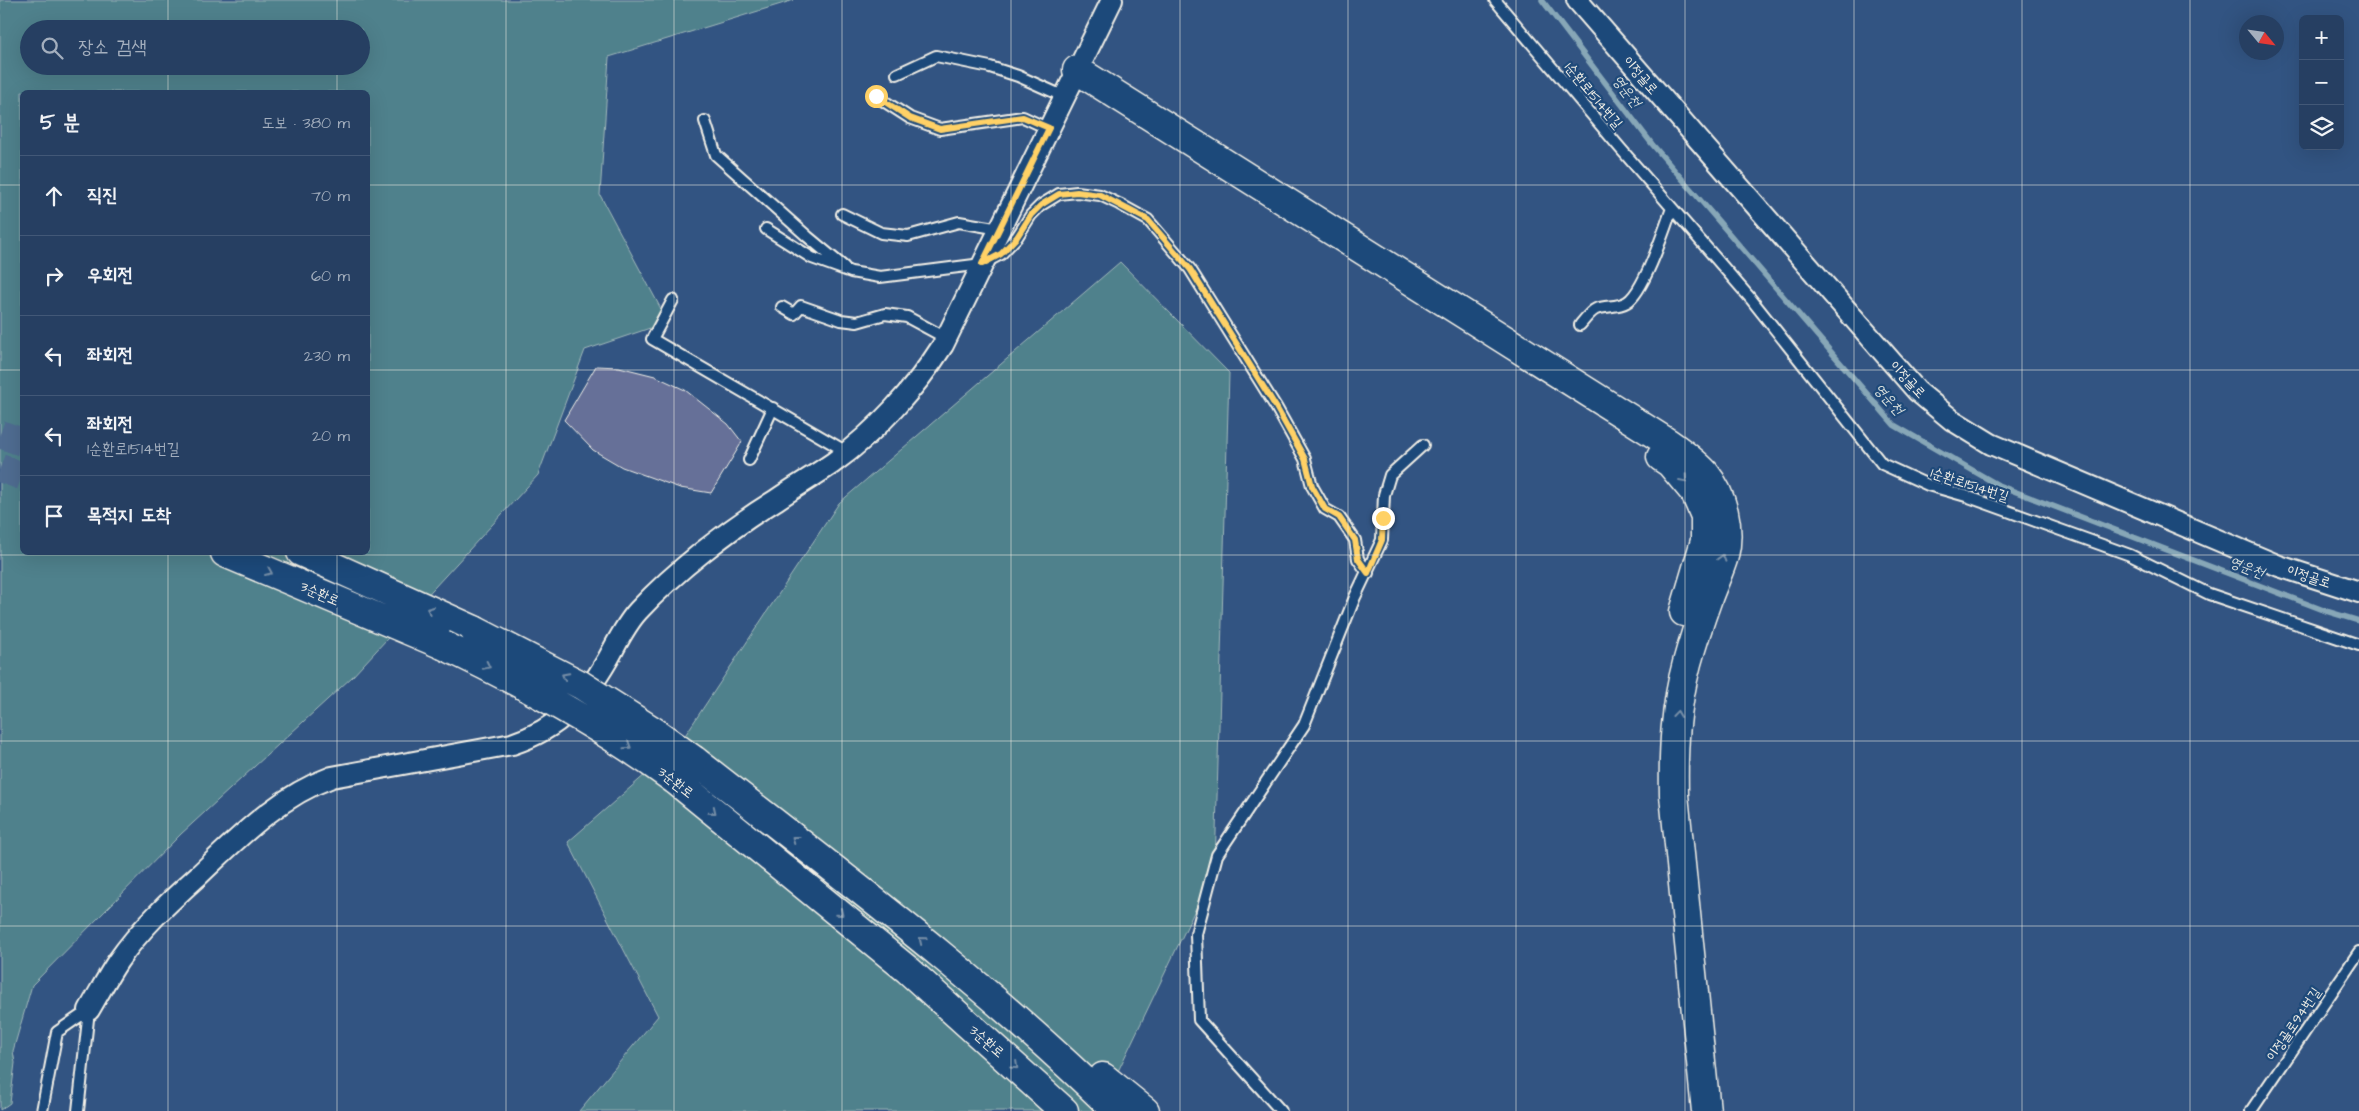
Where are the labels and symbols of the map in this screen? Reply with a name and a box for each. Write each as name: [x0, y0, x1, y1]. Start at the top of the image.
north arrow: [2239, 15, 2284, 60]
street label: 이정골로: [1618, 52, 1663, 99]
street label: 1순환로1514번길: [1559, 58, 1627, 134]
water label: 영운천: [1607, 71, 1647, 114]
route start: [865, 85, 888, 108]
street label: 이정골로: [1885, 356, 1930, 403]
water label: 영운천: [1869, 379, 1910, 421]
street label: 1순환로1514번길: [1928, 463, 2012, 507]
one-way arrow: [1678, 474, 1687, 483]
route end: [1372, 507, 1395, 530]
water label: 영운천: [2226, 551, 2269, 584]
one-way arrow: [1716, 555, 1726, 563]
street label: 이정골로: [2284, 560, 2333, 593]
one-way arrow: [264, 565, 273, 576]
street label: 3순환로: [297, 577, 342, 611]
one-way arrow: [426, 606, 435, 616]
one-way arrow: [482, 660, 491, 670]
one-way arrow: [561, 672, 570, 682]
one-way arrow: [1671, 710, 1682, 718]
one-way arrow: [622, 740, 632, 749]
street label: 3순환로: [653, 762, 698, 803]
one-way arrow: [707, 805, 716, 813]
one-way arrow: [792, 836, 801, 844]
one-way arrow: [834, 908, 843, 917]
one-way arrow: [919, 938, 928, 946]
street label: 이정골로94번길: [2262, 983, 2326, 1065]
street label: 3순환로: [964, 1021, 1008, 1063]
one-way arrow: [1009, 1060, 1018, 1069]

